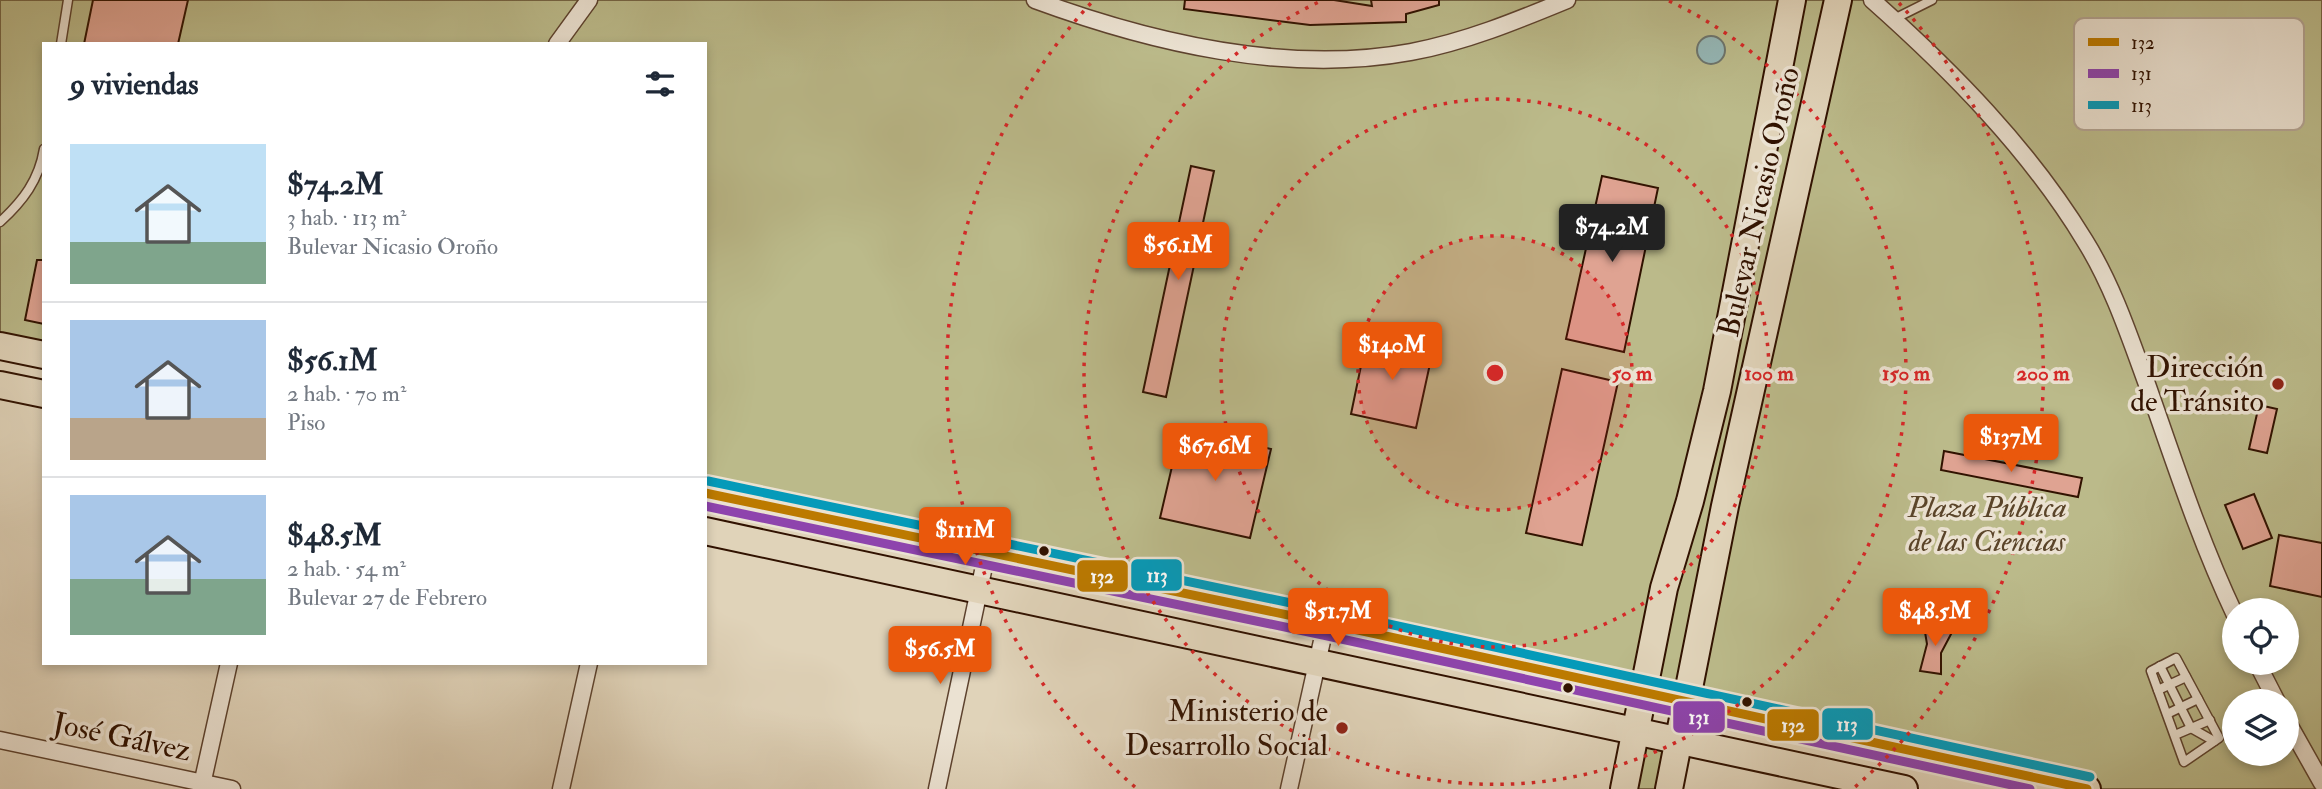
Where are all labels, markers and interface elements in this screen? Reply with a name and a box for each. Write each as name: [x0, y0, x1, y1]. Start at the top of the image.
legend: [2074, 18, 2304, 130]
text: 132: [2131, 31, 2155, 55]
text: 131: [2131, 62, 2152, 86]
street label: Bulevar Nicasio Oroño: [1710, 64, 1808, 340]
icon: filters: [641, 65, 679, 103]
text: 9 viviendas: [70, 66, 199, 103]
text: 113: [2131, 94, 2152, 118]
text: $74.2M: [287, 166, 384, 203]
icon: home: [126, 172, 210, 256]
text: 3 hab. · 113 m²: [287, 203, 407, 232]
pin: $74.2M: [1555, 204, 1669, 264]
text: $74.2M: [1575, 212, 1649, 241]
pin: $56.1M: [1121, 222, 1235, 282]
text: $56.1M: [1143, 230, 1213, 259]
text: Bulevar Nicasio Oroño: [287, 232, 498, 261]
pin: $140M: [1343, 322, 1441, 382]
text: $140M: [1358, 330, 1426, 359]
text: $56.1M: [287, 342, 378, 379]
icon: home: [126, 348, 210, 432]
place label: Dirección de Tránsito: [2130, 349, 2264, 420]
text: 50 m: [1612, 360, 1653, 387]
text: 100 m: [1744, 360, 1795, 387]
text: 150 m: [1882, 360, 1931, 387]
text: 200 m: [2017, 360, 2070, 387]
centre of rings: [1483, 361, 1507, 385]
marker: Dirección de Tránsito: [2270, 376, 2286, 392]
text: 2 hab. · 70 m²: [287, 379, 406, 408]
text: Piso: [287, 408, 325, 437]
pin: $137M: [1962, 414, 2060, 474]
text: $137M: [1980, 422, 2042, 451]
pin: $67.6M: [1158, 424, 1272, 483]
text: $67.6M: [1179, 431, 1251, 460]
park label: Plaza Pública de las Ciencias: [1906, 489, 2067, 560]
pin: $111M: [916, 508, 1014, 567]
text: $111M: [935, 515, 995, 544]
text: $48.5M: [287, 517, 382, 554]
icon: home: [126, 523, 210, 607]
unlabelled marker: [1037, 544, 1051, 558]
text: 2 hab. · 54 m²: [287, 554, 406, 583]
line badge: 113: [1130, 558, 1183, 592]
line badge: 132: [1076, 559, 1129, 593]
text: 113: [1147, 564, 1167, 588]
text: 132: [1090, 565, 1114, 589]
text: Bulevar 27 de Febrero: [287, 583, 487, 612]
pin: $51.7M: [1281, 588, 1395, 648]
pin: $48.5M: [1878, 588, 1992, 648]
text: $51.7M: [1304, 596, 1372, 625]
text: $48.5M: [1899, 596, 1971, 625]
map controls: [2222, 598, 2299, 766]
button: locate: [2222, 598, 2299, 675]
pin: $56.5M: [883, 626, 997, 686]
text: $56.5M: [904, 634, 976, 663]
unlabelled marker: [1561, 681, 1575, 695]
button: layers: [2222, 689, 2299, 766]
place label: Ministerio de Desarrollo Social: [1125, 693, 1328, 764]
unlabelled marker: [1740, 695, 1754, 709]
line badge: 131: [1672, 700, 1726, 734]
street label: José Gálvez: [49, 704, 194, 770]
text: 131: [1689, 706, 1710, 730]
line badge: 113: [1821, 707, 1874, 741]
line badge: 132: [1766, 708, 1820, 742]
text: 113: [1837, 713, 1857, 737]
text: 132: [1781, 714, 1805, 738]
marker: Ministerio de Desarrollo Social: [1334, 720, 1350, 736]

